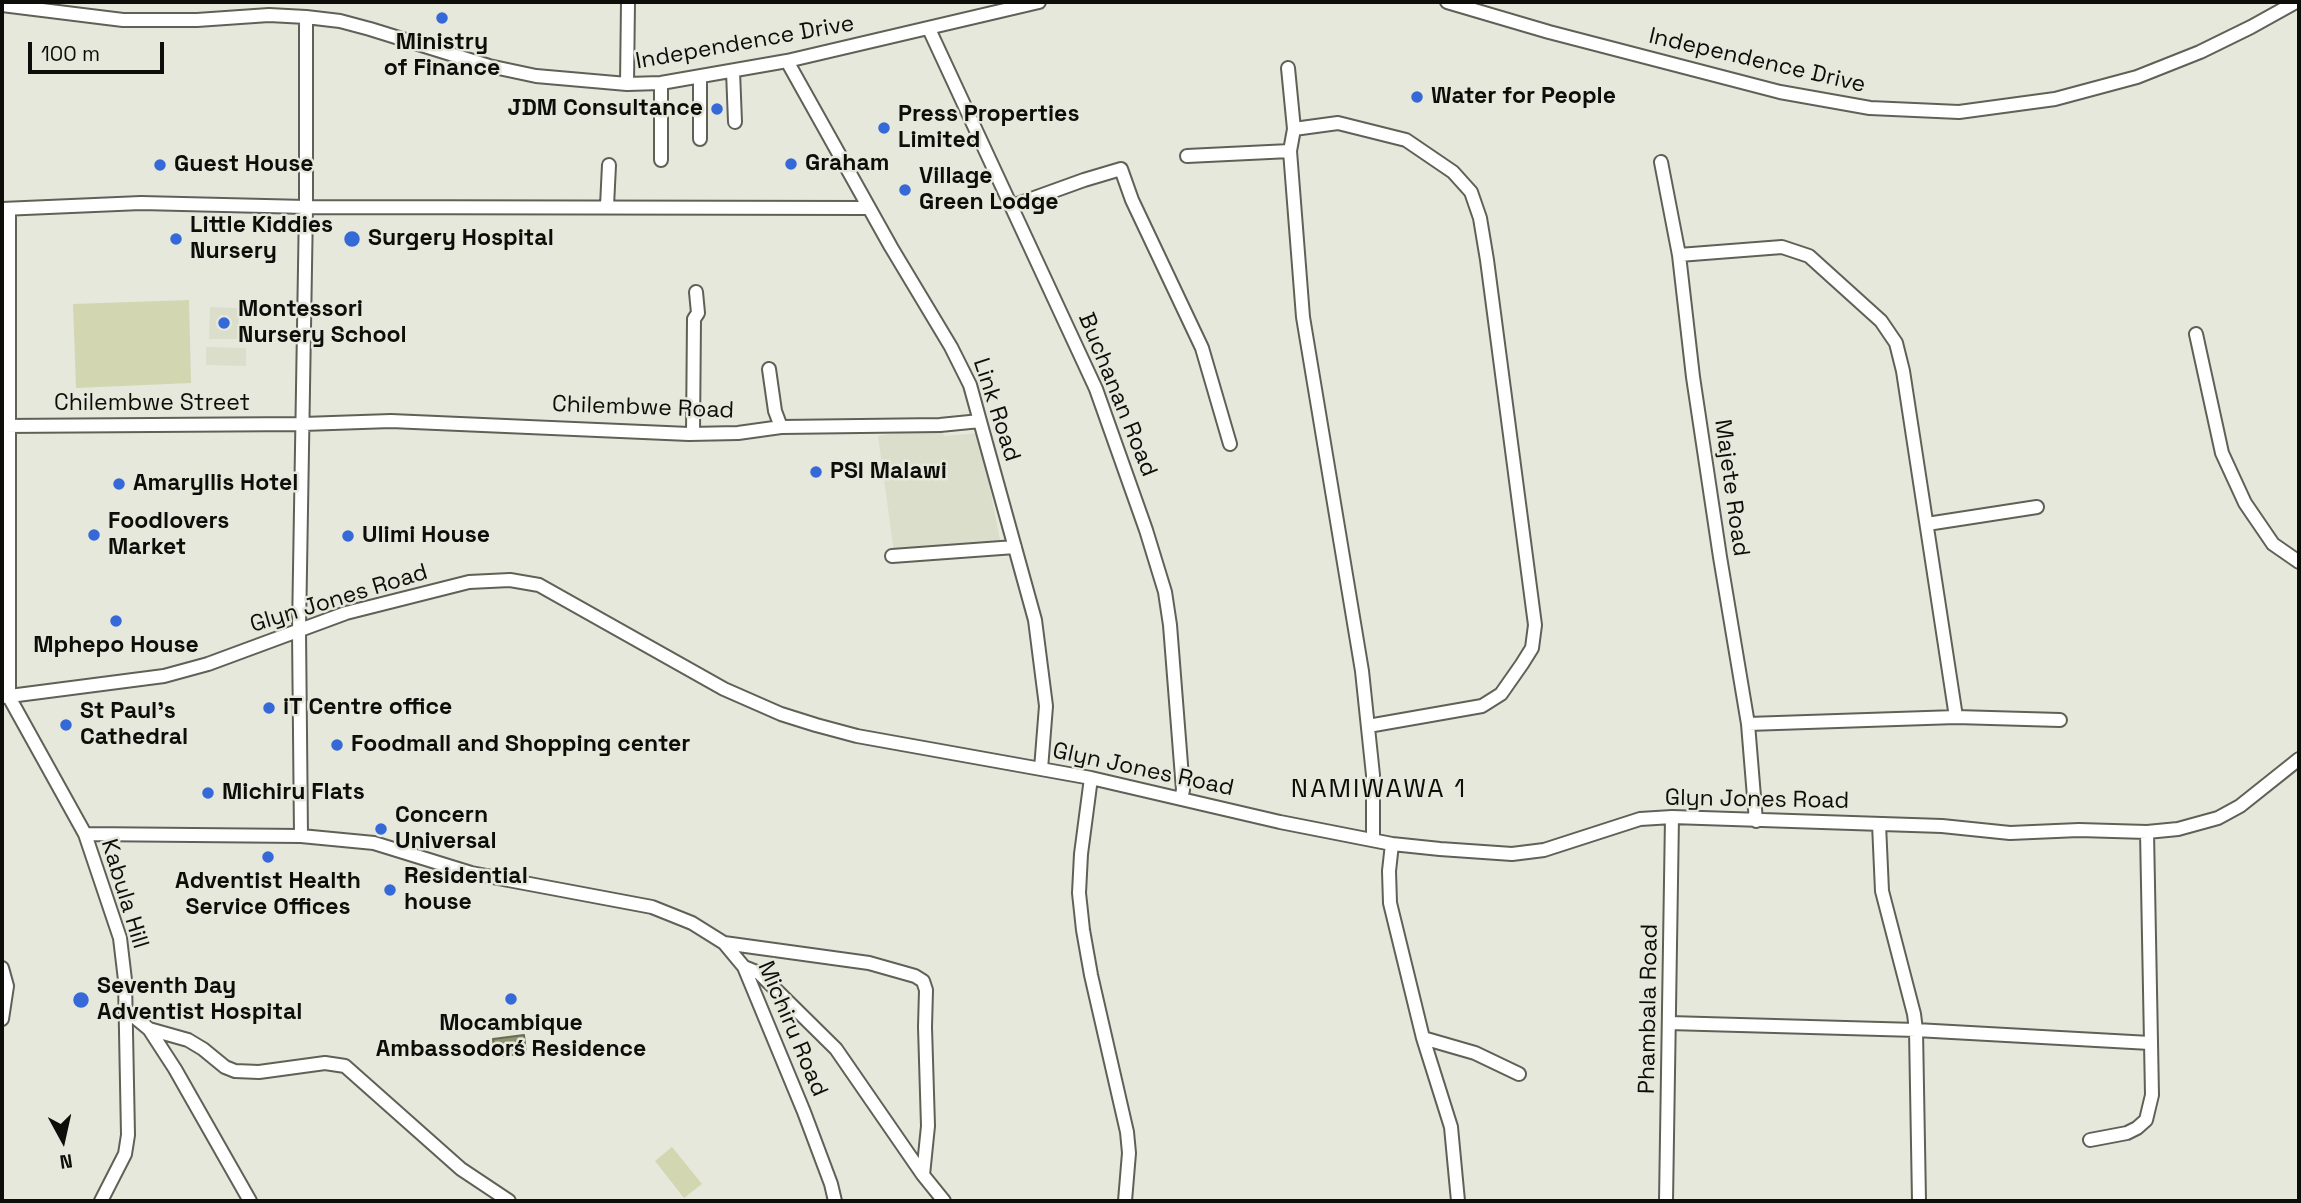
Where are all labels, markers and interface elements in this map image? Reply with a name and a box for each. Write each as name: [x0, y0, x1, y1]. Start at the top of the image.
marker: Ministry of Finance: [434, 10, 450, 26]
street label: Independence Drive: [634, 10, 856, 76]
street label: Independence Drive: [1646, 23, 1868, 99]
scale bar: [32, 28, 168, 72]
place label: Ministry of Finance: [384, 29, 500, 83]
text: 100 m: [41, 40, 100, 67]
place label: Water for People: [1431, 83, 1616, 111]
marker: Water for People: [1409, 89, 1425, 105]
place label: JDM Consultance: [507, 95, 703, 123]
marker: JDM Consultance: [709, 101, 725, 117]
place label: Press Properties Limited: [898, 101, 1079, 155]
marker: Press Properties Limited: [876, 120, 892, 136]
place label: Graham: [805, 150, 889, 178]
place label: Guest House: [174, 151, 313, 179]
marker: Graham: [783, 156, 799, 172]
marker: Guest House: [152, 157, 168, 173]
place label: Village Green Lodge: [919, 163, 1059, 217]
marker: Village Green Lodge: [897, 182, 913, 198]
place label: Little Kiddies Nursery: [190, 212, 333, 266]
place label: Surgery Hospital: [368, 225, 554, 253]
marker: Surgery Hospital: [342, 229, 362, 249]
marker: Little Kiddies Nursery: [168, 231, 184, 247]
place label: Montessori Nursery School: [238, 296, 407, 350]
street label: Buchanan Road: [1072, 309, 1162, 481]
marker: Montessori Nursery School: [216, 315, 232, 331]
street label: Link Road: [966, 355, 1026, 465]
street label: Chilembwe Street: [54, 390, 250, 418]
street label: Chilembwe Road: [551, 391, 735, 425]
street label: Majete Road: [1708, 418, 1754, 558]
place label: PSI Malawi: [830, 458, 947, 486]
marker: PSI Malawi: [808, 464, 824, 480]
place label: Amaryllis Hotel: [133, 470, 298, 498]
marker: Amaryllis Hotel: [111, 476, 127, 492]
place label: Foodlovers Market: [108, 508, 229, 562]
place label: Ulimi House: [362, 522, 490, 550]
marker: Foodlovers Market: [86, 527, 102, 543]
marker: Ulimi House: [340, 528, 356, 544]
street label: Glyn Jones Road: [247, 559, 431, 639]
marker: Mphepo House: [108, 613, 124, 629]
place label: Mphepo House: [33, 632, 199, 660]
place label: iT Centre office: [283, 694, 452, 722]
place label: St Paul's Cathedral: [80, 698, 188, 752]
marker: iT Centre office: [261, 700, 277, 716]
marker: St Paul's Cathedral: [58, 717, 74, 733]
place label: Foodmall and Shopping center: [351, 731, 690, 759]
marker: Foodmall and Shopping center: [329, 737, 345, 753]
street label: Glyn Jones Road: [1050, 737, 1236, 803]
district label: NAMIWAWA 1: [1292, 774, 1466, 806]
place label: Michiru Flats: [222, 779, 365, 807]
marker: Michiru Flats: [200, 785, 216, 801]
street label: Glyn Jones Road: [1665, 785, 1849, 815]
place label: Concern Universal: [395, 802, 496, 856]
marker: Concern Universal: [373, 821, 389, 837]
street label: Kabula Hill: [94, 836, 154, 952]
marker: Adventist Health Service Offices: [260, 849, 276, 865]
place label: Residential house: [404, 863, 528, 917]
place label: Adventist Health Service Offices: [175, 868, 361, 922]
marker: Residential house: [382, 882, 398, 898]
street label: Phambala Road: [1634, 924, 1664, 1094]
street label: Michiru Road: [751, 957, 833, 1101]
place label: Seventh Day Adventist Hospital: [97, 973, 302, 1027]
marker: Seventh Day Adventist Hospital: [71, 990, 91, 1010]
marker: Mocambique Ambassodorś Residence: [503, 991, 519, 1007]
place label: Mocambique Ambassodorś Residence: [376, 1010, 646, 1064]
north arrow: [28, 1105, 98, 1175]
text: N: [58, 1148, 74, 1175]

